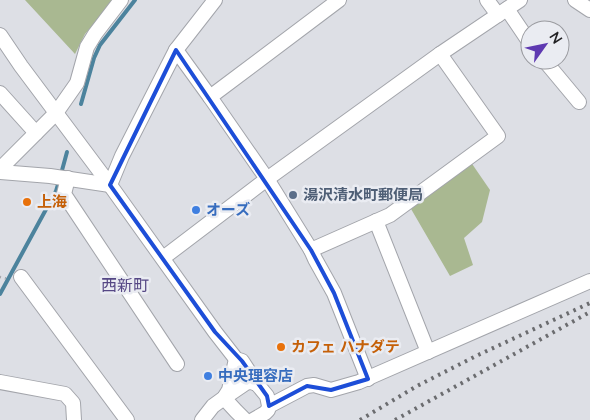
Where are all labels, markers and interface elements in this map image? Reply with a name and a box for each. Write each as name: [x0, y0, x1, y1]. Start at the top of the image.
north arrow: [520, 20, 570, 70]
text: N: [546, 28, 566, 47]
place label: 湯沢清水町郵便局: [303, 185, 423, 203]
marker: 湯沢清水町郵便局: [287, 189, 299, 201]
place label: 上海: [37, 192, 67, 210]
marker: 上海: [21, 196, 33, 208]
place label: オーズ: [206, 200, 250, 218]
marker: オーズ: [190, 204, 202, 216]
district label: 西新町: [101, 275, 149, 294]
place label: カフェ ハナダテ: [291, 337, 400, 355]
marker: カフェ ハナダテ: [275, 341, 287, 353]
place label: 中央理容店: [218, 366, 293, 384]
marker: 中央理容店: [202, 370, 214, 382]

